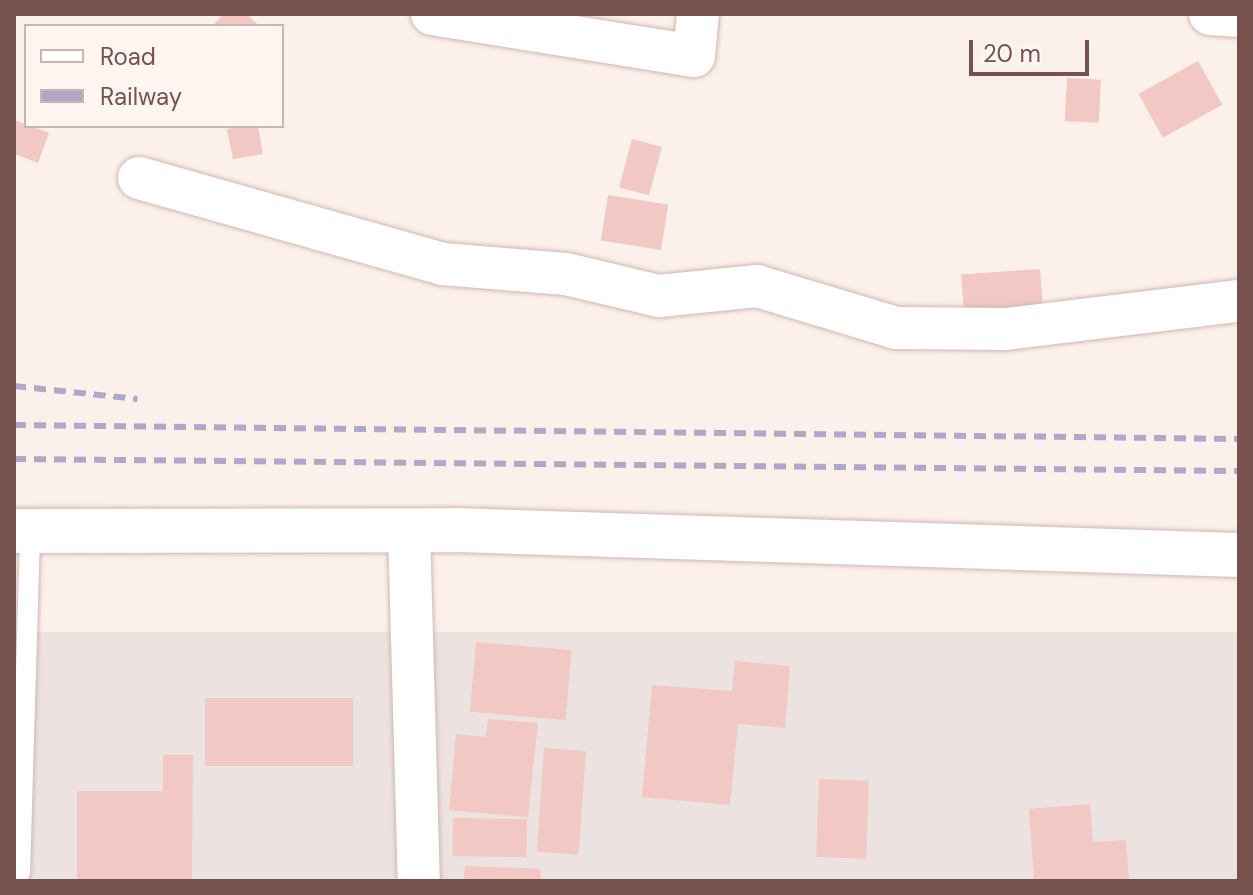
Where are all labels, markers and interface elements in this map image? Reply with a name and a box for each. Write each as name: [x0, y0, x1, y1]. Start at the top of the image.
legend: [24, 24, 284, 128]
scale bar: [973, 24, 1093, 74]
text: 20 m: [983, 38, 1041, 69]
text: Road: [100, 41, 156, 72]
text: Railway: [100, 81, 182, 112]

